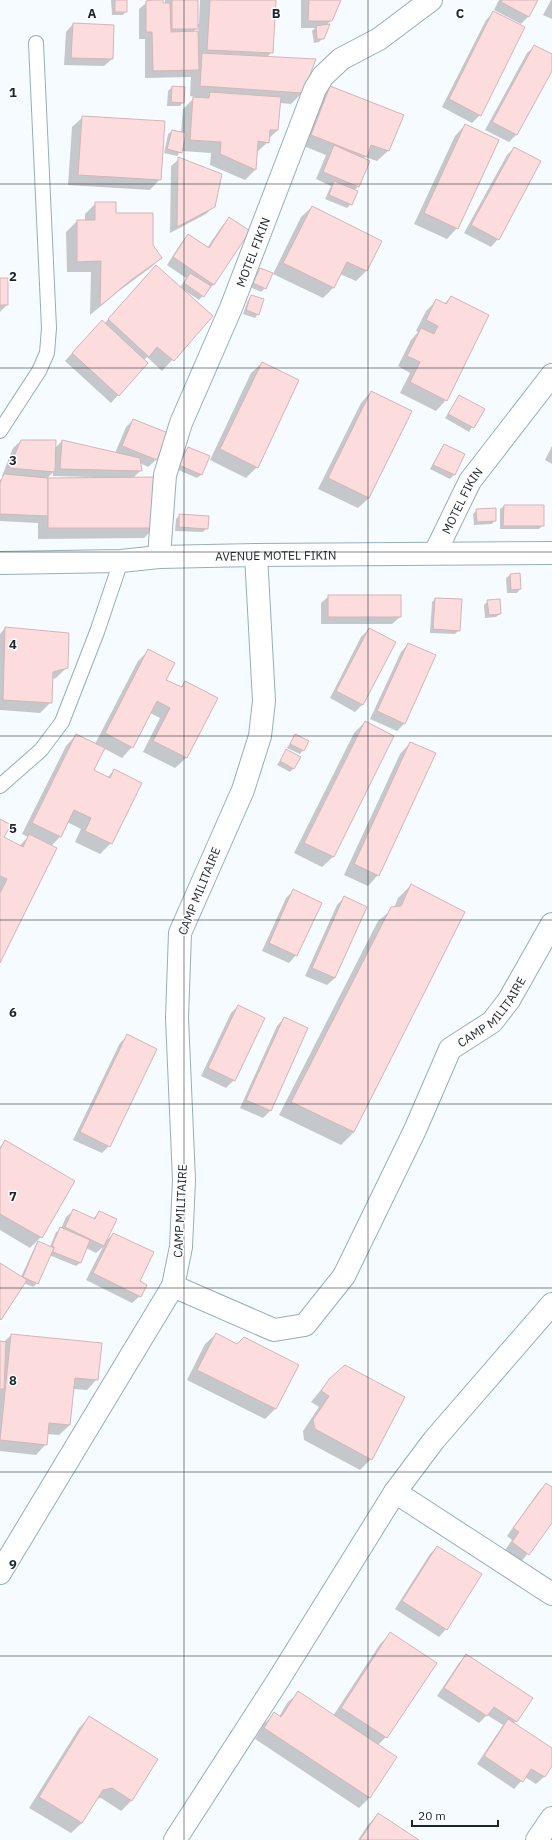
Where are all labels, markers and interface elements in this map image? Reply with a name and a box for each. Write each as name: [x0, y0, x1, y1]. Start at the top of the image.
text: A: [88, 5, 97, 22]
text: B: [272, 5, 281, 22]
text: C: [456, 5, 465, 22]
text: 1: [9, 84, 17, 101]
street label: MOTEL FIKIN: [232, 215, 273, 289]
text: 2: [9, 268, 17, 285]
text: 3: [9, 452, 17, 469]
street label: MOTEL FIKIN: [438, 464, 485, 536]
street label: AVENUE MOTEL FIKIN: [215, 547, 336, 563]
text: 4: [9, 636, 17, 653]
text: 5: [9, 820, 17, 837]
street label: CAMP MILITAIRE: [175, 845, 223, 937]
street label: CAMP MILITAIRE: [454, 974, 528, 1050]
text: 6: [9, 1004, 17, 1021]
street label: CAMP MILITAIRE: [170, 1164, 190, 1258]
text: 7: [9, 1188, 17, 1205]
text: 8: [9, 1372, 17, 1389]
text: 9: [9, 1556, 17, 1573]
scale bar: [412, 1802, 498, 1828]
text: 20 m: [418, 1808, 446, 1823]

